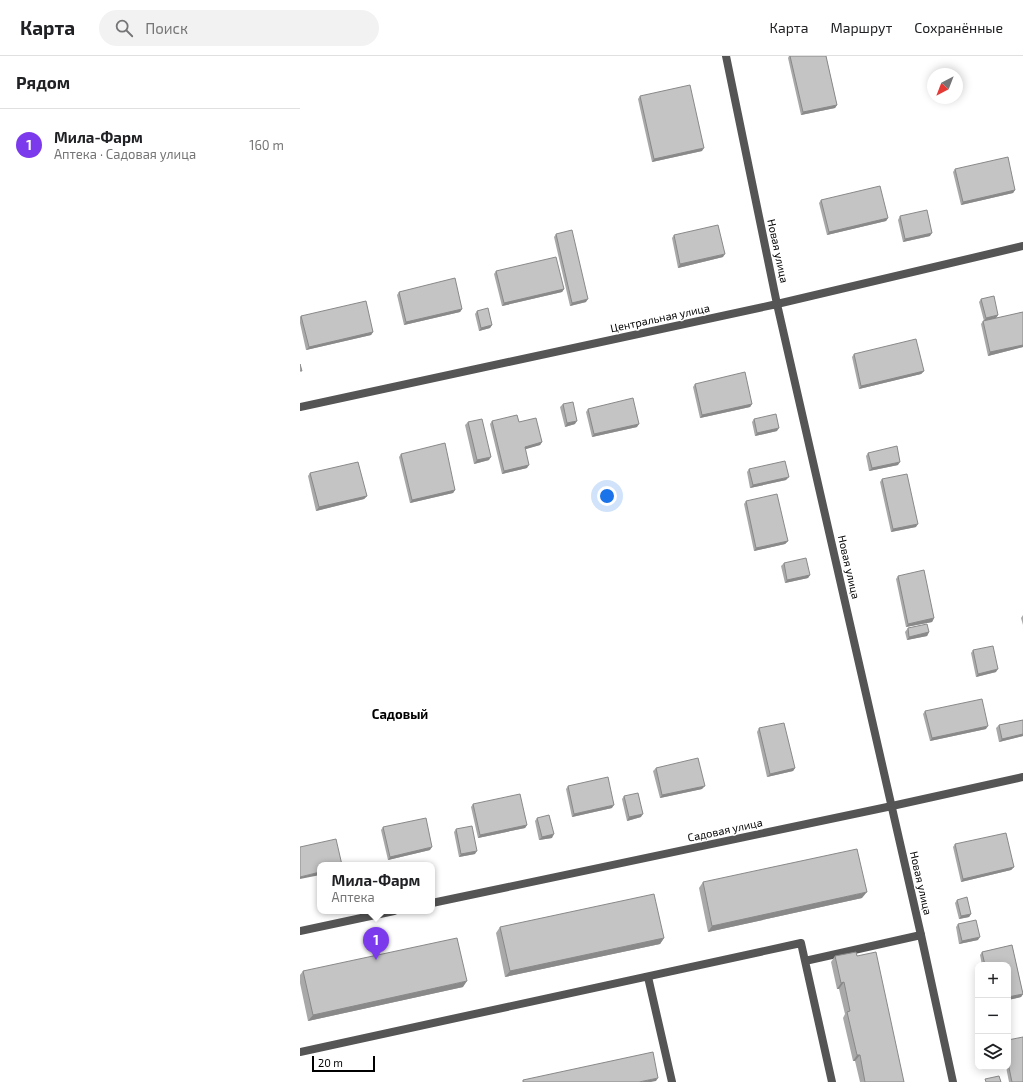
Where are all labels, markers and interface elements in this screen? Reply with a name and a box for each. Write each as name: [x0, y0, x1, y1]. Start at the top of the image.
search box: [99, 10, 379, 46]
text: Карта: [20, 16, 75, 39]
icon: search: [113, 17, 135, 39]
text: Поиск: [145, 19, 188, 37]
text: Карта: [770, 19, 808, 36]
text: Маршрут: [830, 19, 892, 36]
text: Сохранённые: [914, 19, 1003, 36]
north arrow: [927, 68, 963, 104]
text: Рядом: [16, 72, 70, 92]
text: Мила-Фарм: [54, 128, 143, 146]
text: 1: [26, 137, 32, 153]
text: 160 m: [249, 137, 284, 153]
text: Аптека · Садовая улица: [54, 146, 196, 162]
street label: Новая улица: [764, 218, 792, 284]
street label: Центральная улица: [609, 301, 711, 335]
your location: [597, 486, 617, 506]
street label: Новая улица: [835, 534, 863, 600]
district label: Садовый: [372, 706, 428, 722]
street label: Садовая улица: [686, 815, 764, 845]
street label: Новая улица: [907, 850, 935, 916]
popup: [317, 862, 435, 914]
text: Мила-Фарм: [332, 871, 420, 889]
text: Аптека: [332, 889, 375, 905]
pin: 1: [363, 927, 389, 960]
map controls: [975, 962, 1011, 1070]
button: +: [975, 962, 1011, 998]
button: −: [975, 998, 1011, 1034]
button: layers: [975, 1034, 1011, 1070]
scale bar: [312, 1054, 375, 1073]
text: 20 m: [318, 1056, 343, 1069]

